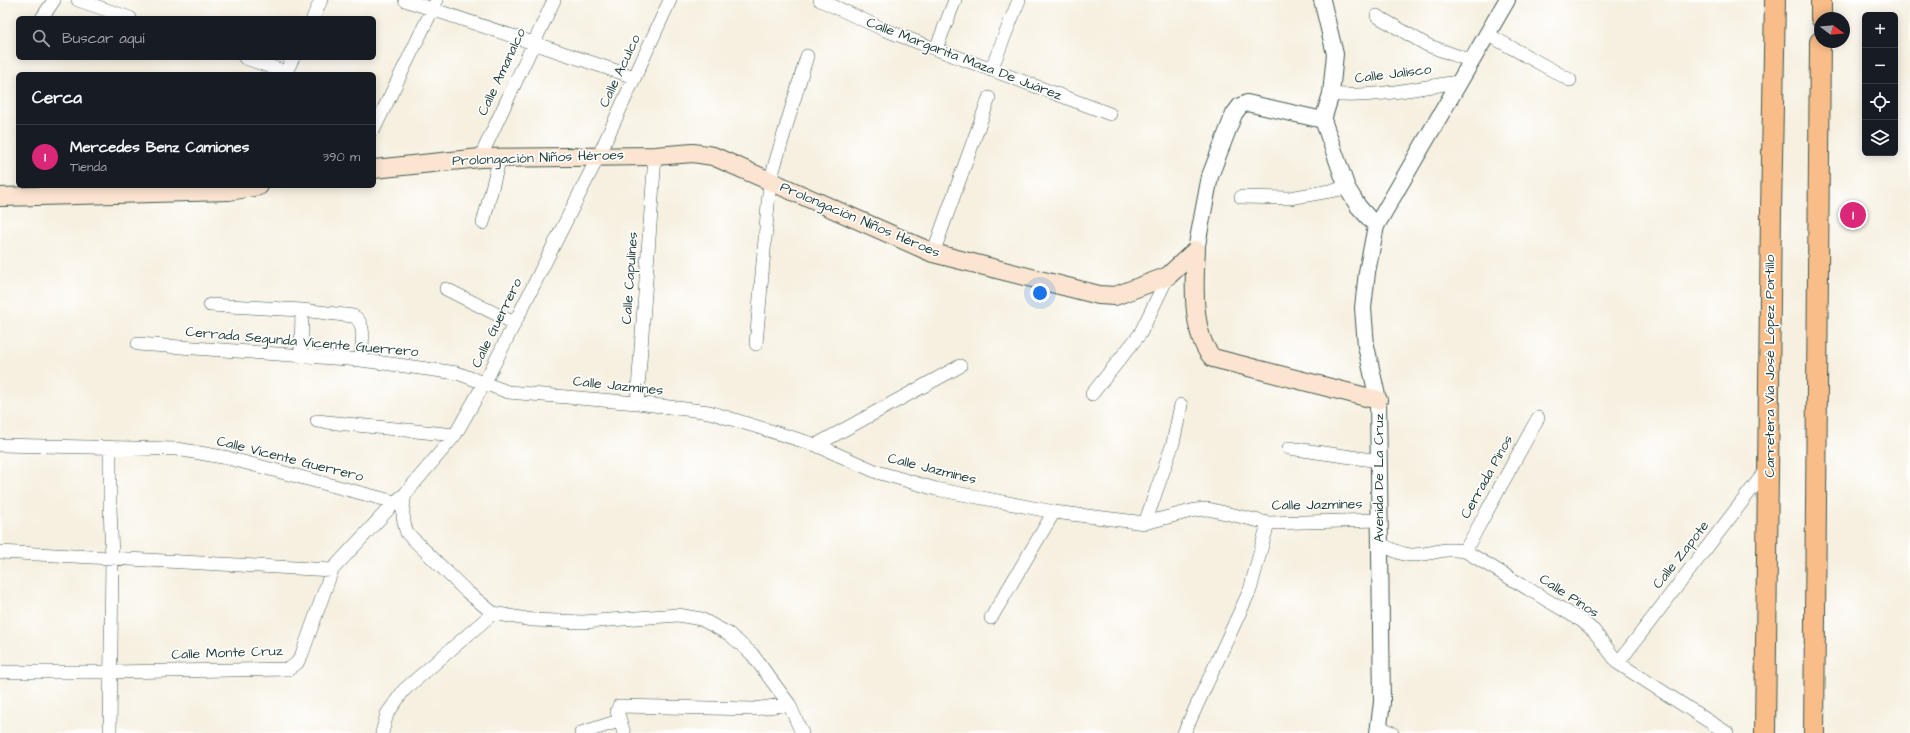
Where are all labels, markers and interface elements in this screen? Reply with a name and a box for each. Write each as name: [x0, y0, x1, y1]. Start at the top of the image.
street label: Calle Margarita Maza De Juárez: [863, 12, 1065, 106]
north arrow: [1814, 12, 1850, 48]
map controls: [1862, 12, 1898, 156]
button: +: [1862, 12, 1898, 48]
search box: [16, 16, 376, 60]
street label: Calle Amanalco: [473, 25, 531, 119]
icon: search: [30, 27, 52, 49]
text: Buscar aquí: [62, 28, 144, 49]
street label: Calle Aculco: [594, 31, 646, 111]
button: −: [1862, 48, 1898, 84]
street label: Calle Jalisco: [1353, 59, 1433, 89]
button: locate: [1862, 84, 1898, 120]
text: Cerca: [32, 86, 82, 110]
button: layers: [1862, 120, 1898, 156]
text: Mercedes Benz Camiones: [70, 137, 249, 158]
street label: Prolongación Niños Héroes: [452, 145, 624, 171]
text: 1: [44, 148, 46, 166]
text: 390 m: [322, 148, 360, 166]
text: Tienda: [70, 158, 107, 176]
street label: Prolongación Niños Héroes: [777, 177, 943, 263]
pin: 1: [1840, 200, 1866, 230]
street label: Calle Capulines: [617, 231, 643, 325]
street label: Carretera Vía José López Portillo: [1760, 254, 1780, 477]
street label: Calle Guerrero: [467, 275, 527, 371]
your location: [1030, 283, 1050, 303]
street label: Cerrada Segunda Vicente Guerrero: [185, 322, 420, 362]
street label: Calle Jazmines: [572, 371, 664, 401]
street label: Avenida De La Cruz: [1369, 413, 1389, 543]
street label: Calle Vicente Guerrero: [214, 431, 366, 487]
street label: Cerrada Pinos: [1456, 432, 1518, 522]
street label: Calle Jazmines: [886, 448, 978, 490]
street label: Calle Jazmines: [1271, 494, 1363, 516]
street label: Calle Zapote: [1648, 516, 1714, 593]
street label: Calle Pinos: [1535, 569, 1603, 623]
street label: Calle Monte Cruz: [171, 641, 283, 665]

